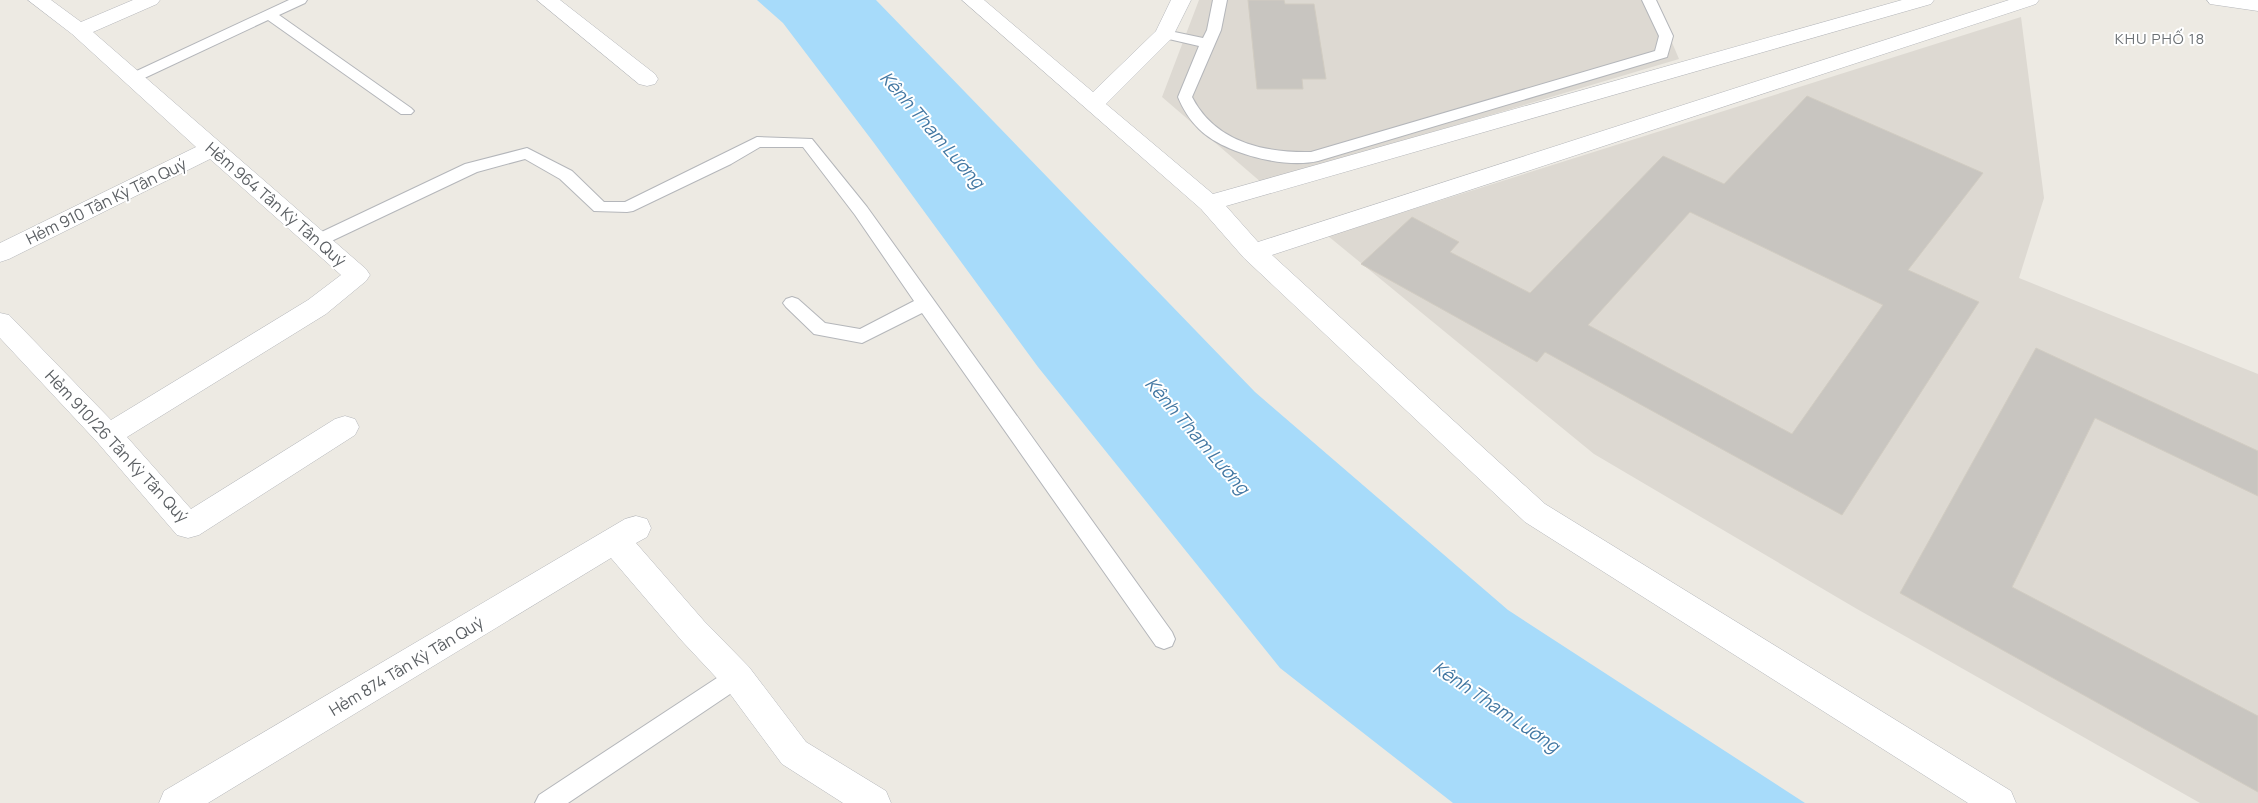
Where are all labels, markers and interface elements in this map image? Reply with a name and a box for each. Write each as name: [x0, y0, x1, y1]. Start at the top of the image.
district label: KHU PHỐ 18: [2115, 28, 2205, 49]
water label: Kênh Tham Lương: [875, 66, 991, 194]
street label: Hẻm 964 Tân Kỳ Tân Quý: [201, 137, 351, 272]
street label: Hẻm 910 Tân Kỳ Tân Quý: [22, 152, 190, 250]
street label: Hẻm 910/26 Tân Kỳ Tân Quý: [40, 365, 194, 528]
water label: Kênh Tham Lương: [1140, 372, 1256, 500]
street label: Hẻm 874 Tân Kỳ Tân Quý: [325, 611, 488, 721]
water label: Kênh Tham Lương: [1429, 655, 1566, 758]

